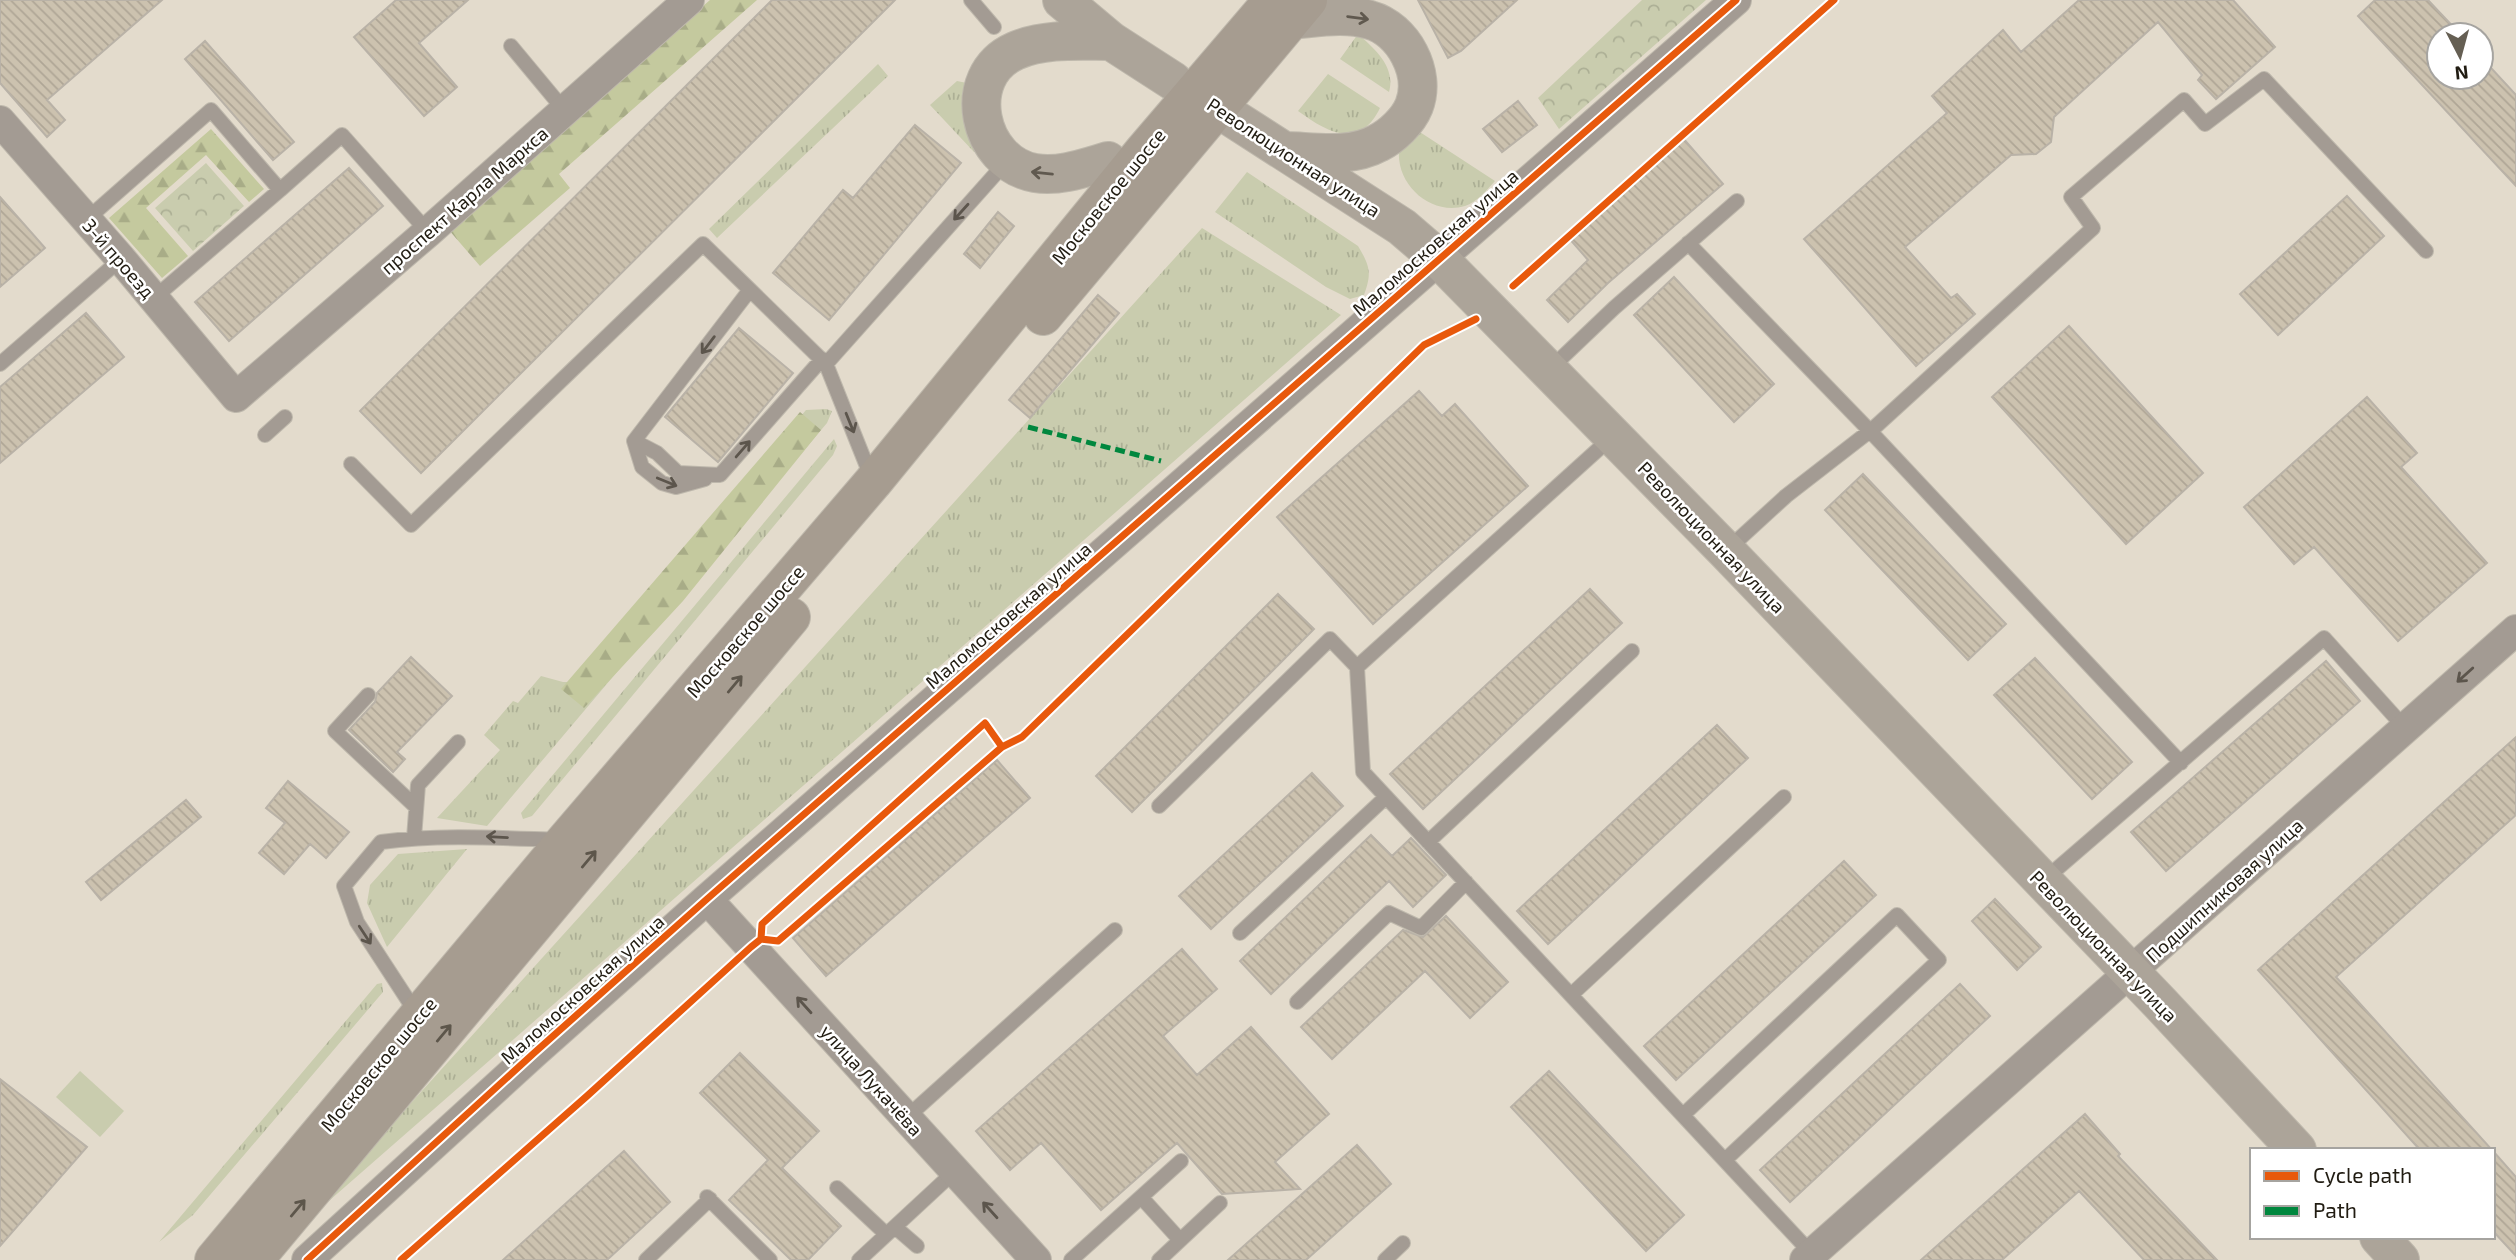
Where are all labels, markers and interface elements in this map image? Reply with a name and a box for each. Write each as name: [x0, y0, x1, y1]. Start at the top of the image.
one-way arrow: [1346, 12, 1369, 25]
north arrow: [2425, 21, 2495, 91]
text: N: [2454, 61, 2470, 86]
street label: Революционная улица: [1203, 92, 1385, 222]
street label: проспект Карла Маркса: [376, 121, 552, 279]
street label: Московское шоссе: [1046, 124, 1170, 268]
street label: Маломосковская улица: [1347, 164, 1523, 321]
one-way arrow: [1031, 166, 1053, 179]
one-way arrow: [953, 203, 970, 220]
street label: 3-й проезд: [78, 213, 160, 303]
one-way arrow: [701, 336, 716, 355]
one-way arrow: [844, 411, 857, 433]
one-way arrow: [735, 440, 751, 458]
street label: Революционная улица: [1633, 456, 1790, 618]
one-way arrow: [656, 476, 677, 489]
street label: Маломосковская улица: [920, 537, 1096, 694]
street label: Московское шоссе: [681, 560, 809, 702]
one-way arrow: [2457, 667, 2474, 684]
one-way arrow: [727, 675, 743, 693]
street label: Подшипниковая улица: [2141, 813, 2308, 967]
one-way arrow: [486, 830, 509, 843]
one-way arrow: [582, 850, 597, 868]
street label: Революционная улица: [2025, 865, 2182, 1027]
street label: Маломосковская улица: [495, 909, 669, 1069]
one-way arrow: [359, 924, 373, 944]
street label: Московское шоссе: [315, 992, 441, 1136]
one-way arrow: [795, 997, 812, 1014]
street label: улица Лукачёва: [815, 1020, 928, 1141]
one-way arrow: [435, 1024, 451, 1042]
legend: [2250, 1148, 2495, 1239]
text: Cycle path: [2313, 1162, 2412, 1187]
text: Path: [2313, 1197, 2357, 1222]
one-way arrow: [290, 1199, 306, 1217]
one-way arrow: [982, 1201, 998, 1219]

